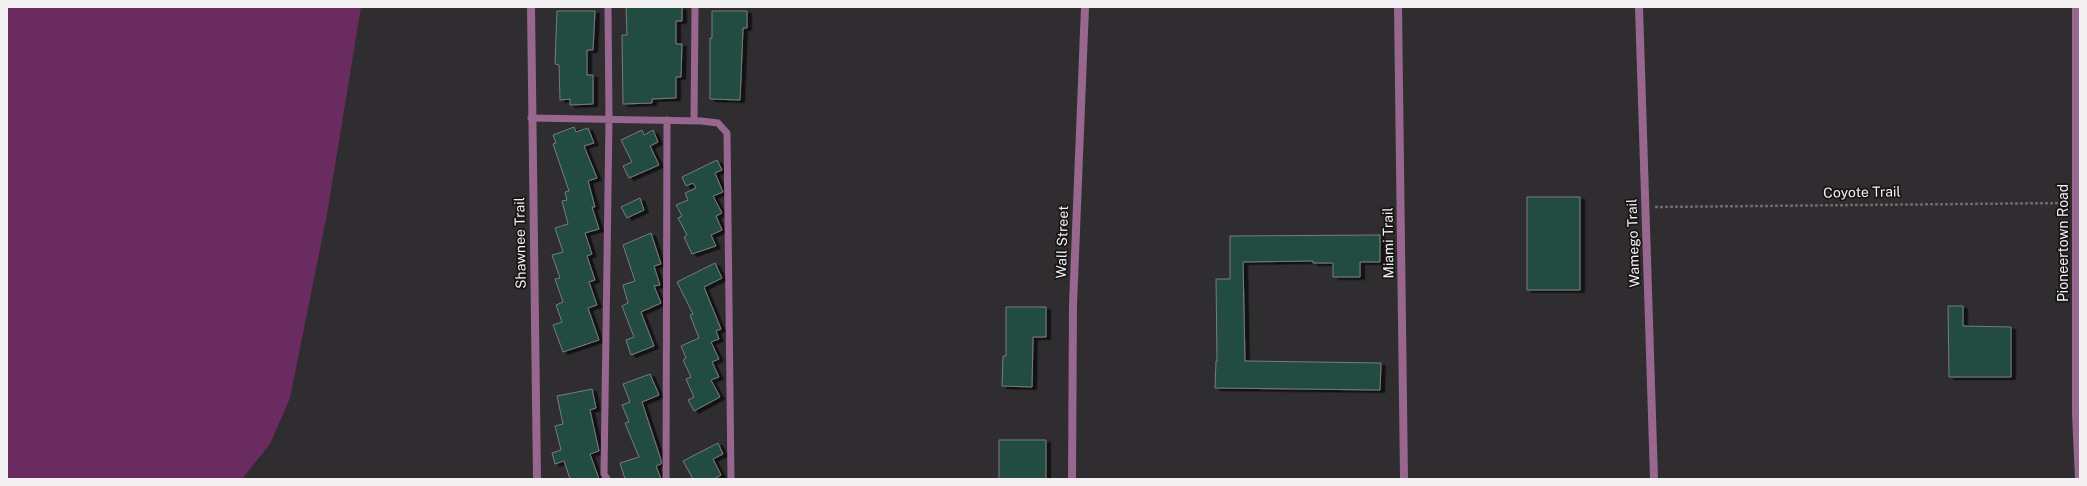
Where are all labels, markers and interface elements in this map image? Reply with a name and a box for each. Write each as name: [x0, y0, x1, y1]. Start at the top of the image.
street label: Coyote Trail: [1823, 183, 1901, 201]
street label: Pioneertown Road: [2055, 184, 2071, 302]
street label: Shawnee Trail: [511, 197, 529, 289]
street label: Wamego Trail: [1623, 198, 1643, 288]
street label: Wall Street: [1053, 205, 1071, 279]
street label: Miami Trail: [1379, 207, 1397, 279]

